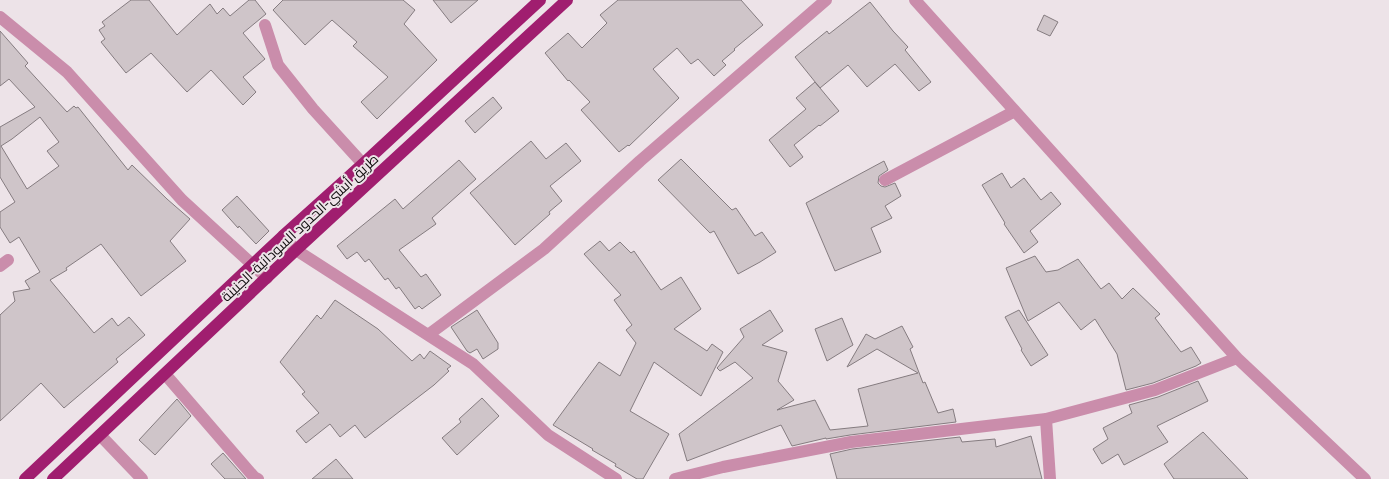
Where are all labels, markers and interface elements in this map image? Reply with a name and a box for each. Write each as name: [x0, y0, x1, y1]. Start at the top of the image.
street label: طريق أبشي-الحدود السودانية-الجنينة: [217, 149, 383, 307]

